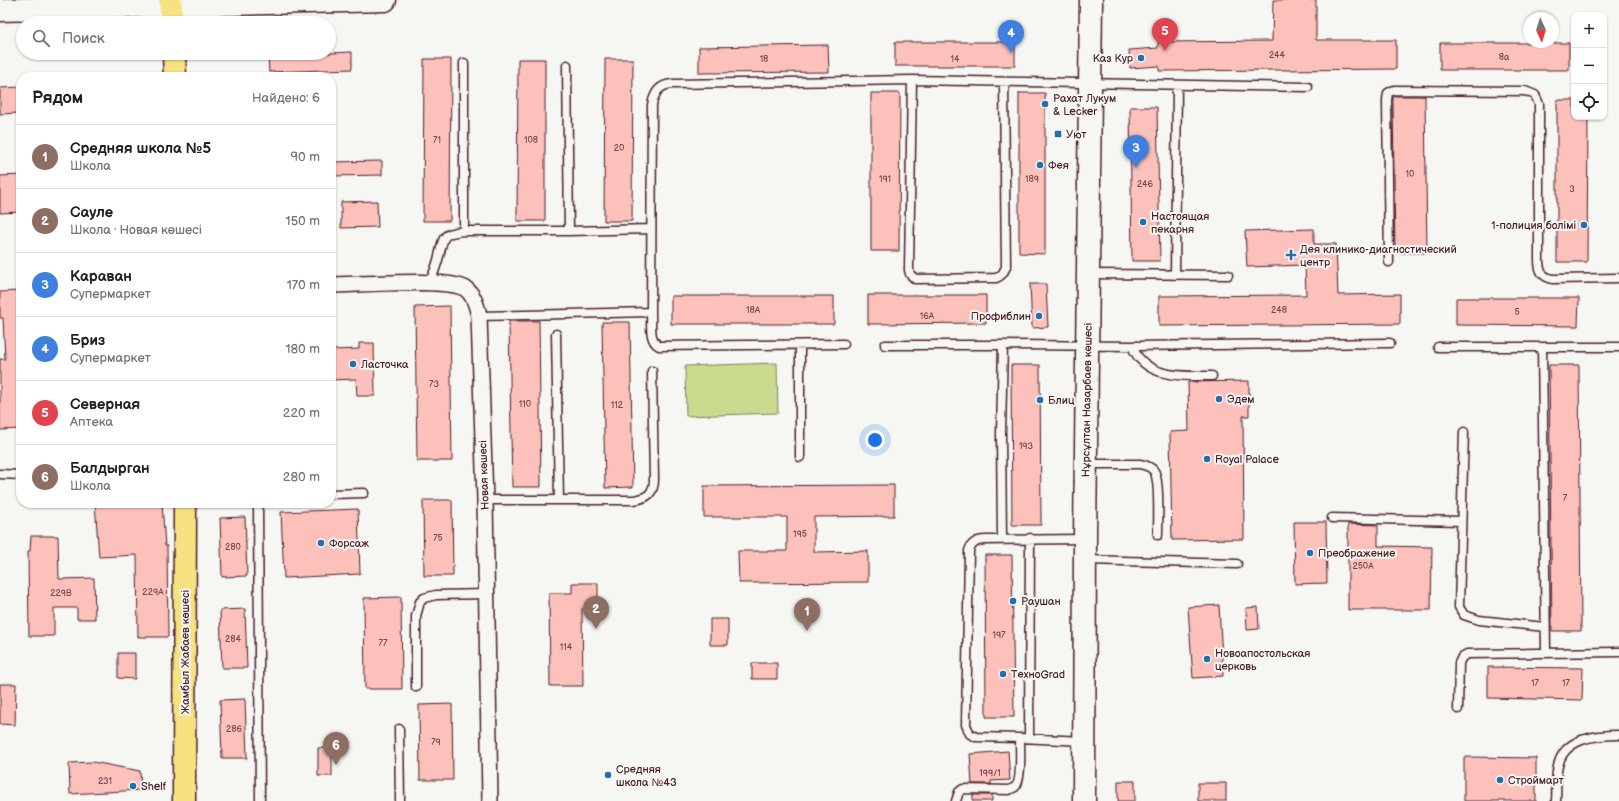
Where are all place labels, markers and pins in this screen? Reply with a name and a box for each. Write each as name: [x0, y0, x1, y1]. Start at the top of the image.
pin: 5: [1152, 18, 1178, 51]
pin: 4: [998, 20, 1024, 53]
place label: Каз Кур: [1093, 52, 1134, 65]
marker: Каз Кур: [1136, 53, 1146, 63]
place label: Рахат Лукум & Lecker: [1053, 92, 1116, 118]
marker: Рахат Лукум & Lecker: [1040, 99, 1050, 109]
place label: Уют: [1066, 128, 1086, 141]
marker: Уют: [1053, 129, 1063, 139]
pin: 3: [1123, 135, 1149, 168]
place label: Фея: [1048, 159, 1069, 172]
marker: Фея: [1035, 160, 1045, 170]
place label: Настоящая пекарня: [1151, 210, 1209, 236]
marker: Настоящая пекарня: [1138, 217, 1148, 227]
place label: 1-полиция болiмi: [1491, 219, 1576, 232]
marker: 1-полиция болiмi: [1579, 220, 1589, 230]
place label: Дея клинико-диагностический центр: [1300, 243, 1457, 269]
marker: Дея клинико-диагностический центр: [1285, 249, 1297, 261]
place label: Профиблин: [971, 310, 1031, 323]
marker: Профиблин: [1034, 311, 1044, 321]
place label: Ласточка: [360, 358, 409, 371]
marker: Ласточка: [348, 359, 358, 369]
place label: Эдем: [1227, 393, 1255, 406]
place label: Блиц: [1048, 394, 1075, 407]
marker: Эдем: [1214, 394, 1224, 404]
marker: Блиц: [1035, 395, 1045, 405]
place label: Royal Palace: [1215, 453, 1279, 466]
marker: Royal Palace: [1202, 454, 1212, 464]
place label: Форсаж: [329, 537, 369, 550]
marker: Форсаж: [316, 538, 326, 548]
place label: Преображение: [1318, 547, 1395, 560]
marker: Преображение: [1305, 548, 1315, 558]
place label: Раушан: [1021, 595, 1061, 608]
pin: 2: [583, 596, 609, 629]
marker: Раушан: [1008, 596, 1018, 606]
pin: 1: [794, 598, 820, 631]
place label: Новоапостольская церковь: [1215, 647, 1310, 673]
marker: Новоапостольская церковь: [1202, 654, 1212, 664]
place label: ТехноGrad: [1011, 668, 1065, 681]
marker: ТехноGrad: [998, 669, 1008, 679]
pin: 6: [323, 732, 349, 765]
place label: Средняя школа №43: [616, 763, 677, 789]
marker: Средняя школа №43: [603, 770, 613, 780]
place label: Строймарт: [1508, 774, 1564, 787]
marker: Строймарт: [1495, 775, 1505, 785]
place label: Shelf: [141, 780, 167, 793]
marker: Shelf: [128, 781, 138, 791]

